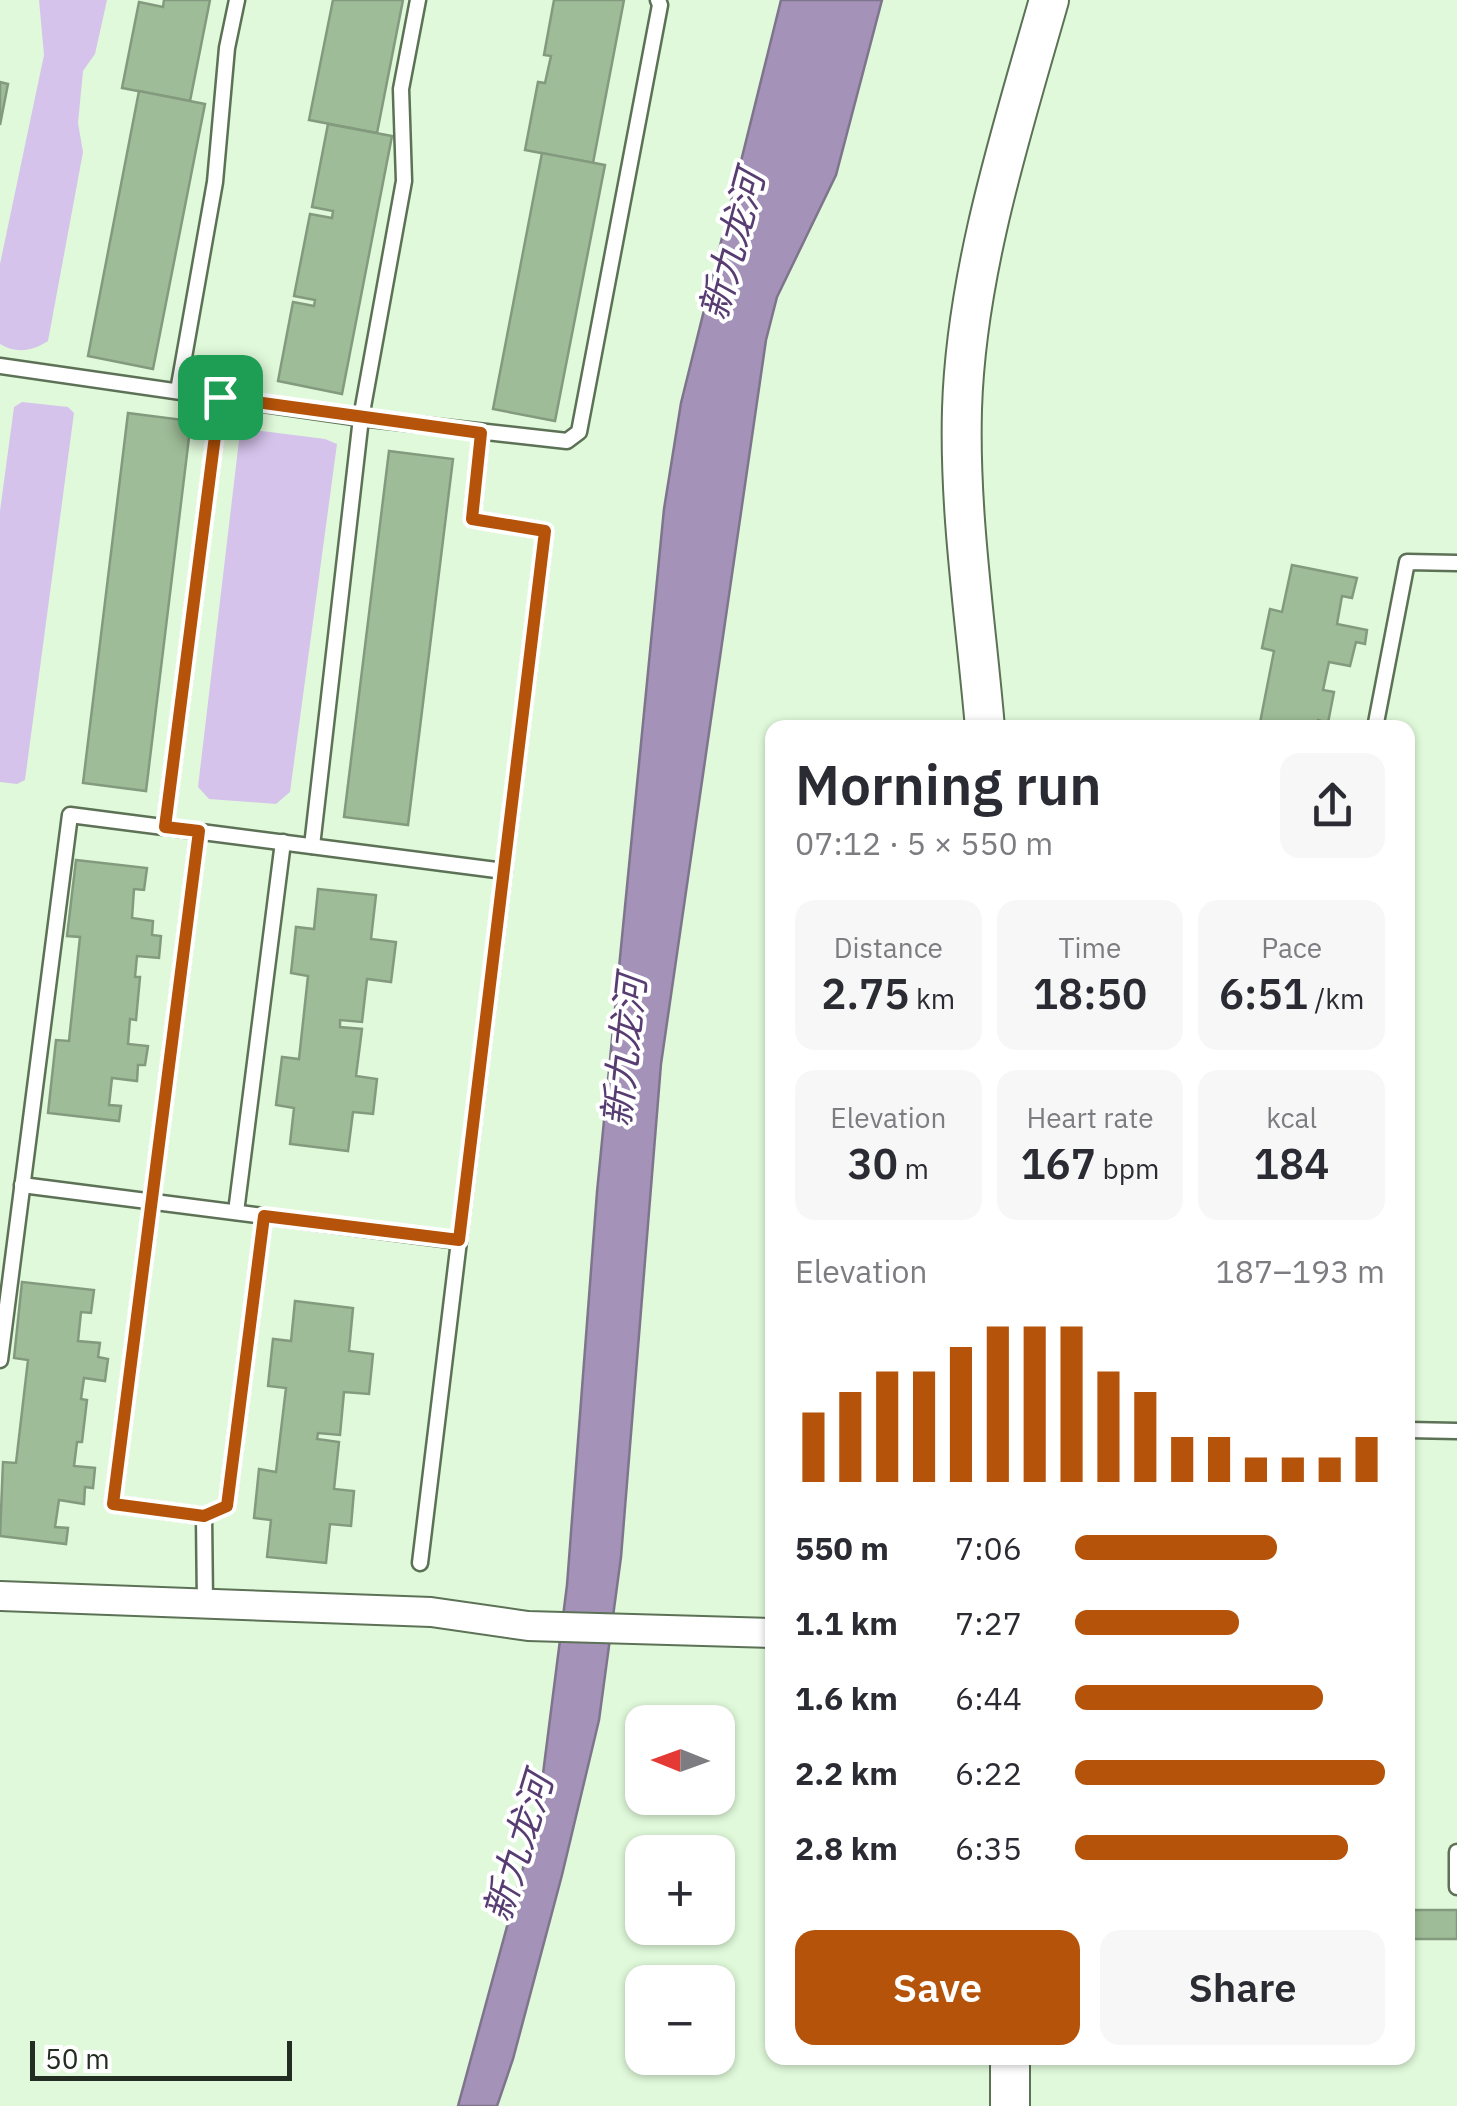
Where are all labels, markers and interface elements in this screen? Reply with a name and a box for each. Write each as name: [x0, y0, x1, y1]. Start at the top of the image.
water label: 新九龙河: [688, 158, 776, 325]
pin: [178, 355, 263, 440]
icon: arrive: [193, 370, 248, 425]
text: Morning run: [795, 749, 1102, 820]
button: share: [1280, 753, 1385, 858]
text: 07:12 · 5 × 550 m: [795, 822, 1053, 864]
text: Distance: [834, 929, 943, 966]
text: Time: [1059, 929, 1121, 966]
text: Pace: [1261, 929, 1322, 966]
water label: 新九龙河: [591, 966, 656, 1129]
text: 2.75: [821, 966, 910, 1021]
text: 18:50: [1033, 966, 1147, 1021]
text: 6:51: [1219, 966, 1308, 1021]
text: km: [910, 980, 955, 1017]
text: /km: [1308, 980, 1364, 1017]
text: Elevation: [830, 1099, 946, 1136]
text: Heart rate: [1026, 1099, 1154, 1136]
text: kcal: [1266, 1099, 1317, 1136]
text: 30: [848, 1136, 898, 1191]
text: 167: [1020, 1136, 1096, 1191]
text: 184: [1254, 1136, 1329, 1191]
text: m: [898, 1150, 929, 1187]
text: bpm: [1096, 1150, 1160, 1187]
text: Elevation: [795, 1250, 928, 1292]
text: 187–193 m: [1215, 1250, 1385, 1292]
text: 550 m: [795, 1527, 889, 1569]
text: 7:06: [955, 1527, 1022, 1569]
text: 1.1 km: [795, 1602, 898, 1644]
text: 7:27: [955, 1602, 1022, 1644]
text: 1.6 km: [795, 1677, 898, 1719]
text: 6:44: [955, 1677, 1022, 1719]
north arrow: [625, 1705, 735, 1815]
map controls: [625, 1705, 735, 2075]
text: 2.2 km: [795, 1752, 898, 1794]
text: 6:22: [955, 1752, 1022, 1794]
water label: 新九龙河: [471, 1760, 565, 1927]
text: 2.8 km: [795, 1827, 898, 1869]
text: 6:35: [955, 1827, 1022, 1869]
button: +: [625, 1835, 735, 1945]
button: Save: [795, 1930, 1080, 2045]
button: Share: [1100, 1930, 1385, 2045]
button: −: [625, 1965, 735, 2075]
scale bar: [30, 2036, 292, 2080]
text: 50 m: [45, 2040, 110, 2077]

